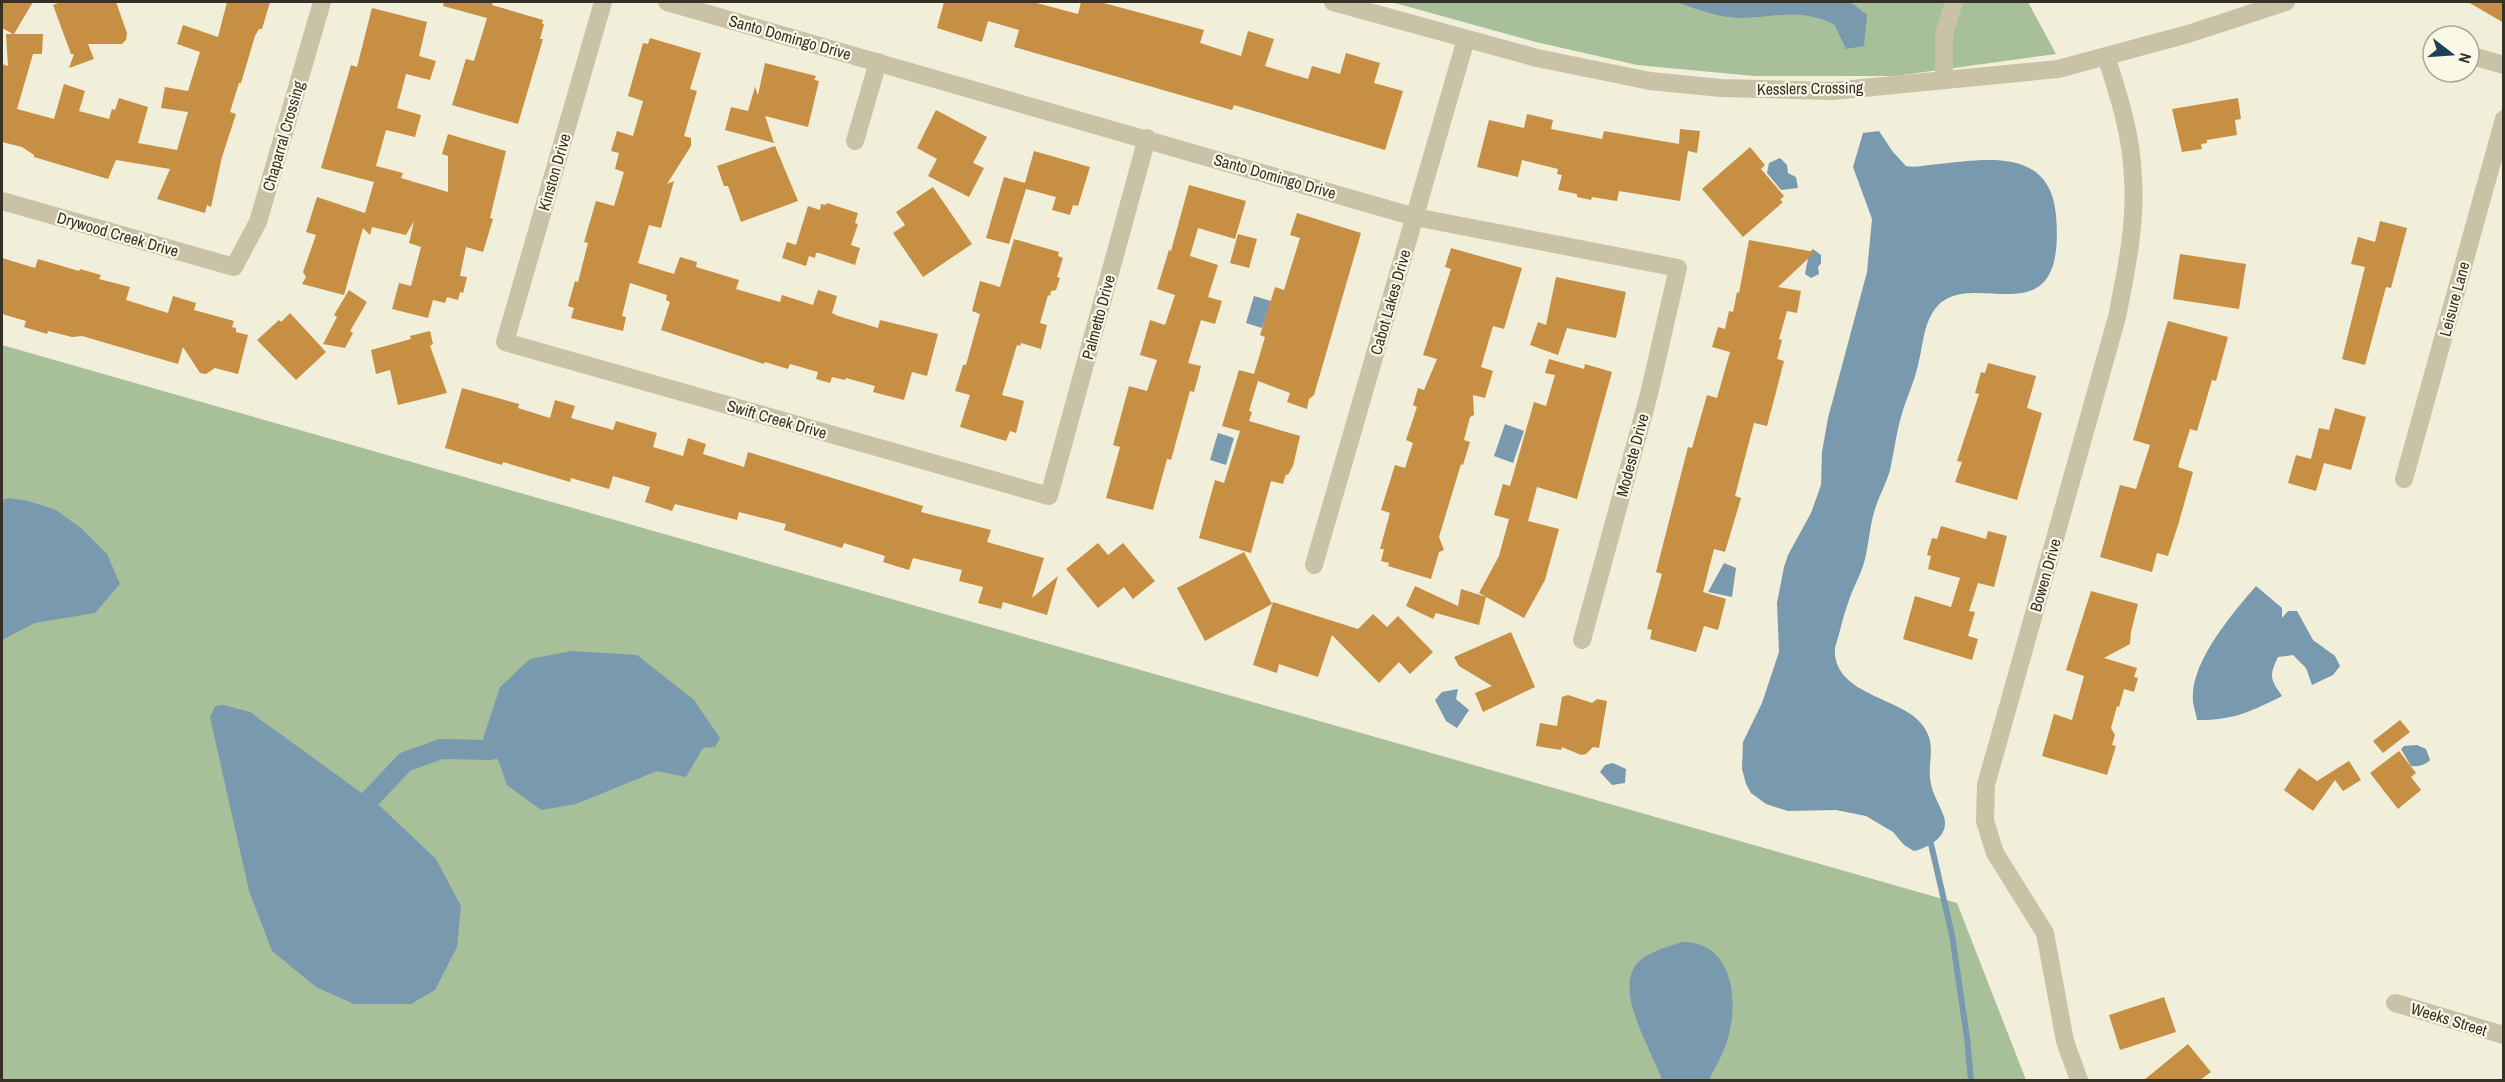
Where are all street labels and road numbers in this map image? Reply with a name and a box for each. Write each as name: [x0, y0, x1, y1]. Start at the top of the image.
street label: Santo Domingo Drive: [726, 9, 854, 65]
street label: Kesslers Crossing: [1757, 76, 1864, 100]
street label: Chaparral Crossing: [257, 78, 309, 194]
street label: Kinston Drive: [532, 131, 576, 213]
street label: Santo Domingo Drive: [1211, 148, 1339, 204]
street label: Drywood Creek Drive: [55, 206, 181, 262]
street label: Cabot Lakes Drive: [1364, 247, 1416, 357]
street label: Leisure Lane: [2433, 259, 2475, 339]
street label: Palmetto Drive: [1076, 272, 1120, 362]
street label: Swift Creek Drive: [725, 394, 829, 444]
street label: Modeste Drive: [1610, 411, 1654, 499]
street label: Bowen Drive: [2024, 536, 2066, 614]
street label: Weeks Street: [2408, 997, 2490, 1041]

